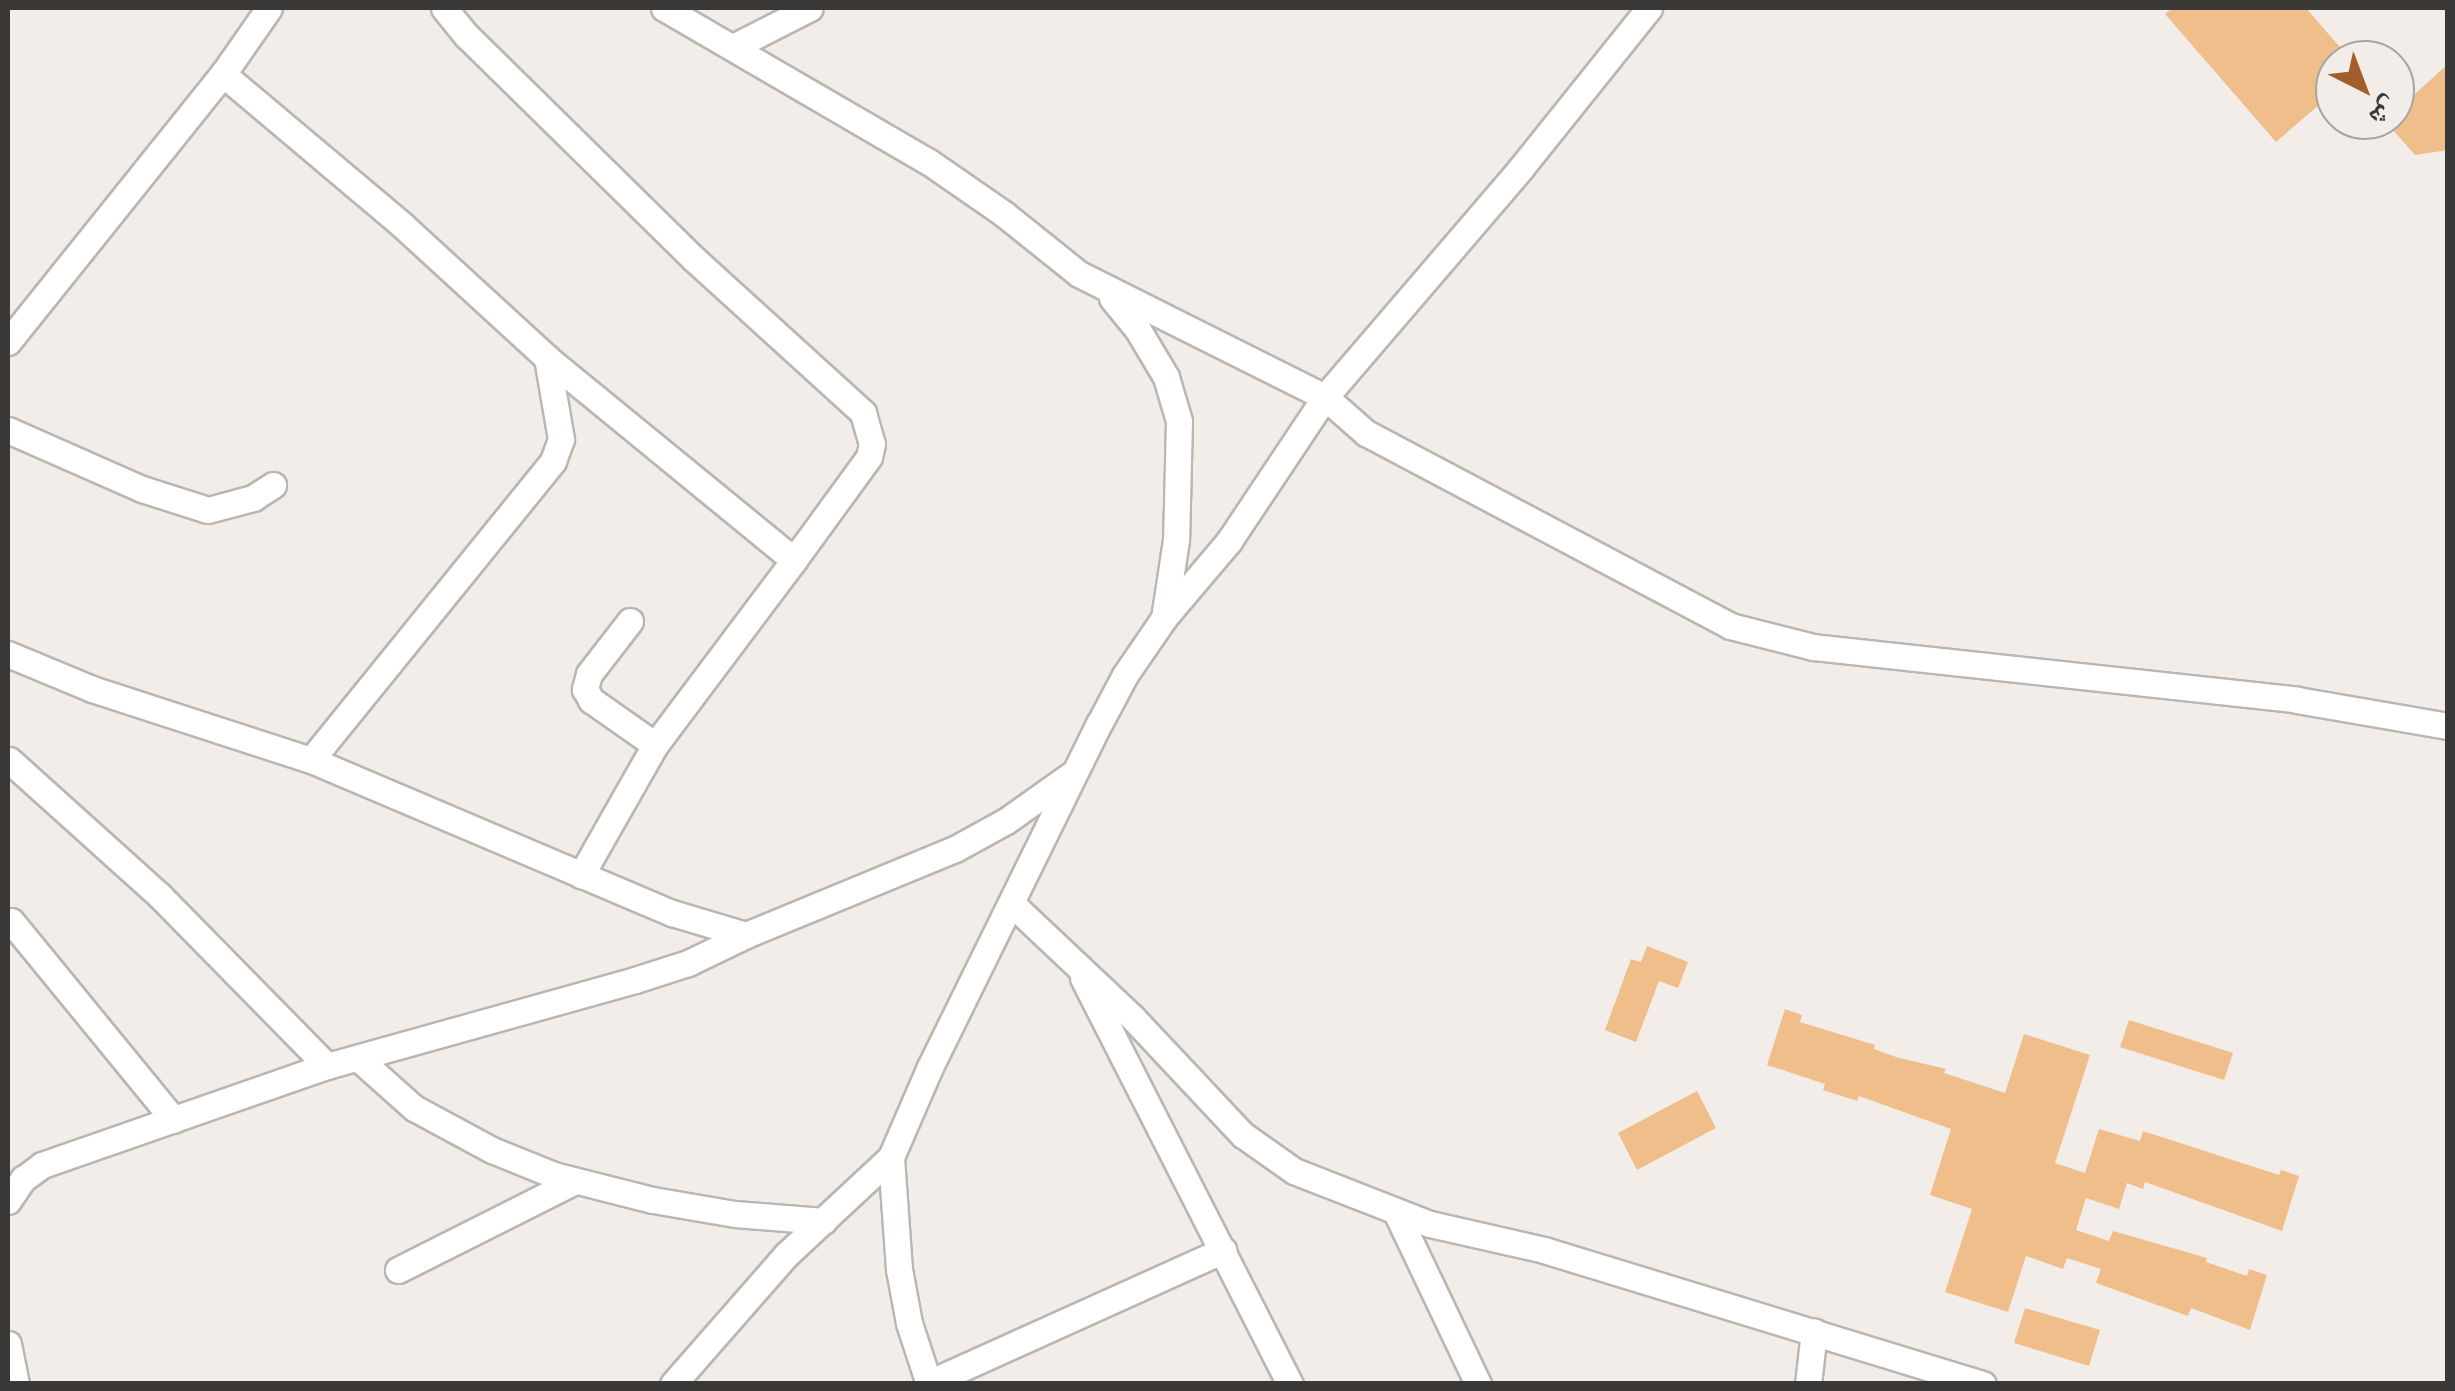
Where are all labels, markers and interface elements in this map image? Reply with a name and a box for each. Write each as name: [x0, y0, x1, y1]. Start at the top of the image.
north arrow: [2315, 40, 2415, 140]
text: ش: [2363, 90, 2404, 131]

